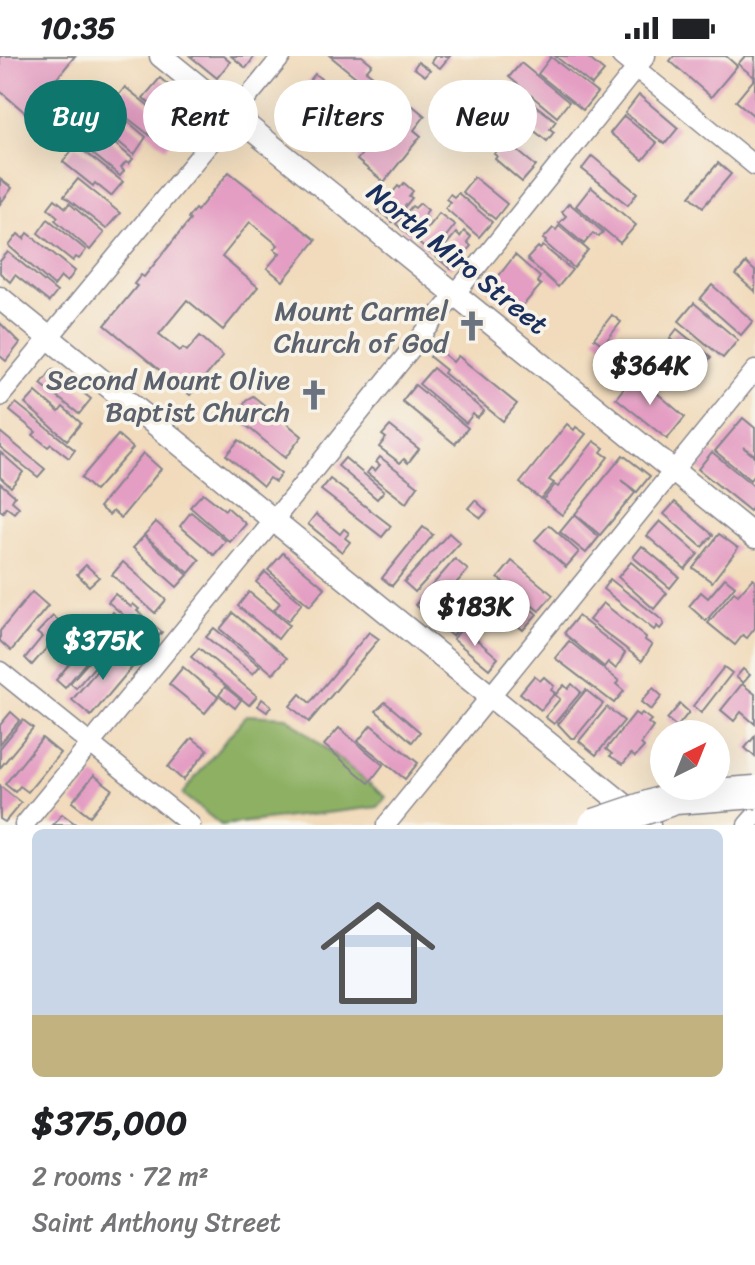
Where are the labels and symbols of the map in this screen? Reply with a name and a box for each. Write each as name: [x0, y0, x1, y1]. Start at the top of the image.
street label: North Miro Street: [356, 169, 560, 348]
place label: Mount Carmel Church of God: [274, 286, 450, 367]
church icon: Mount Carmel Church of God: [455, 309, 489, 343]
pin: $364K: [594, 339, 706, 407]
place label: Second Mount Olive Baptist Church: [46, 355, 290, 436]
church icon: Second Mount Olive Baptist Church: [297, 378, 331, 412]
pin: $183K: [419, 580, 531, 648]
pin: $375K: [47, 614, 159, 682]
north arrow: [650, 720, 730, 800]

